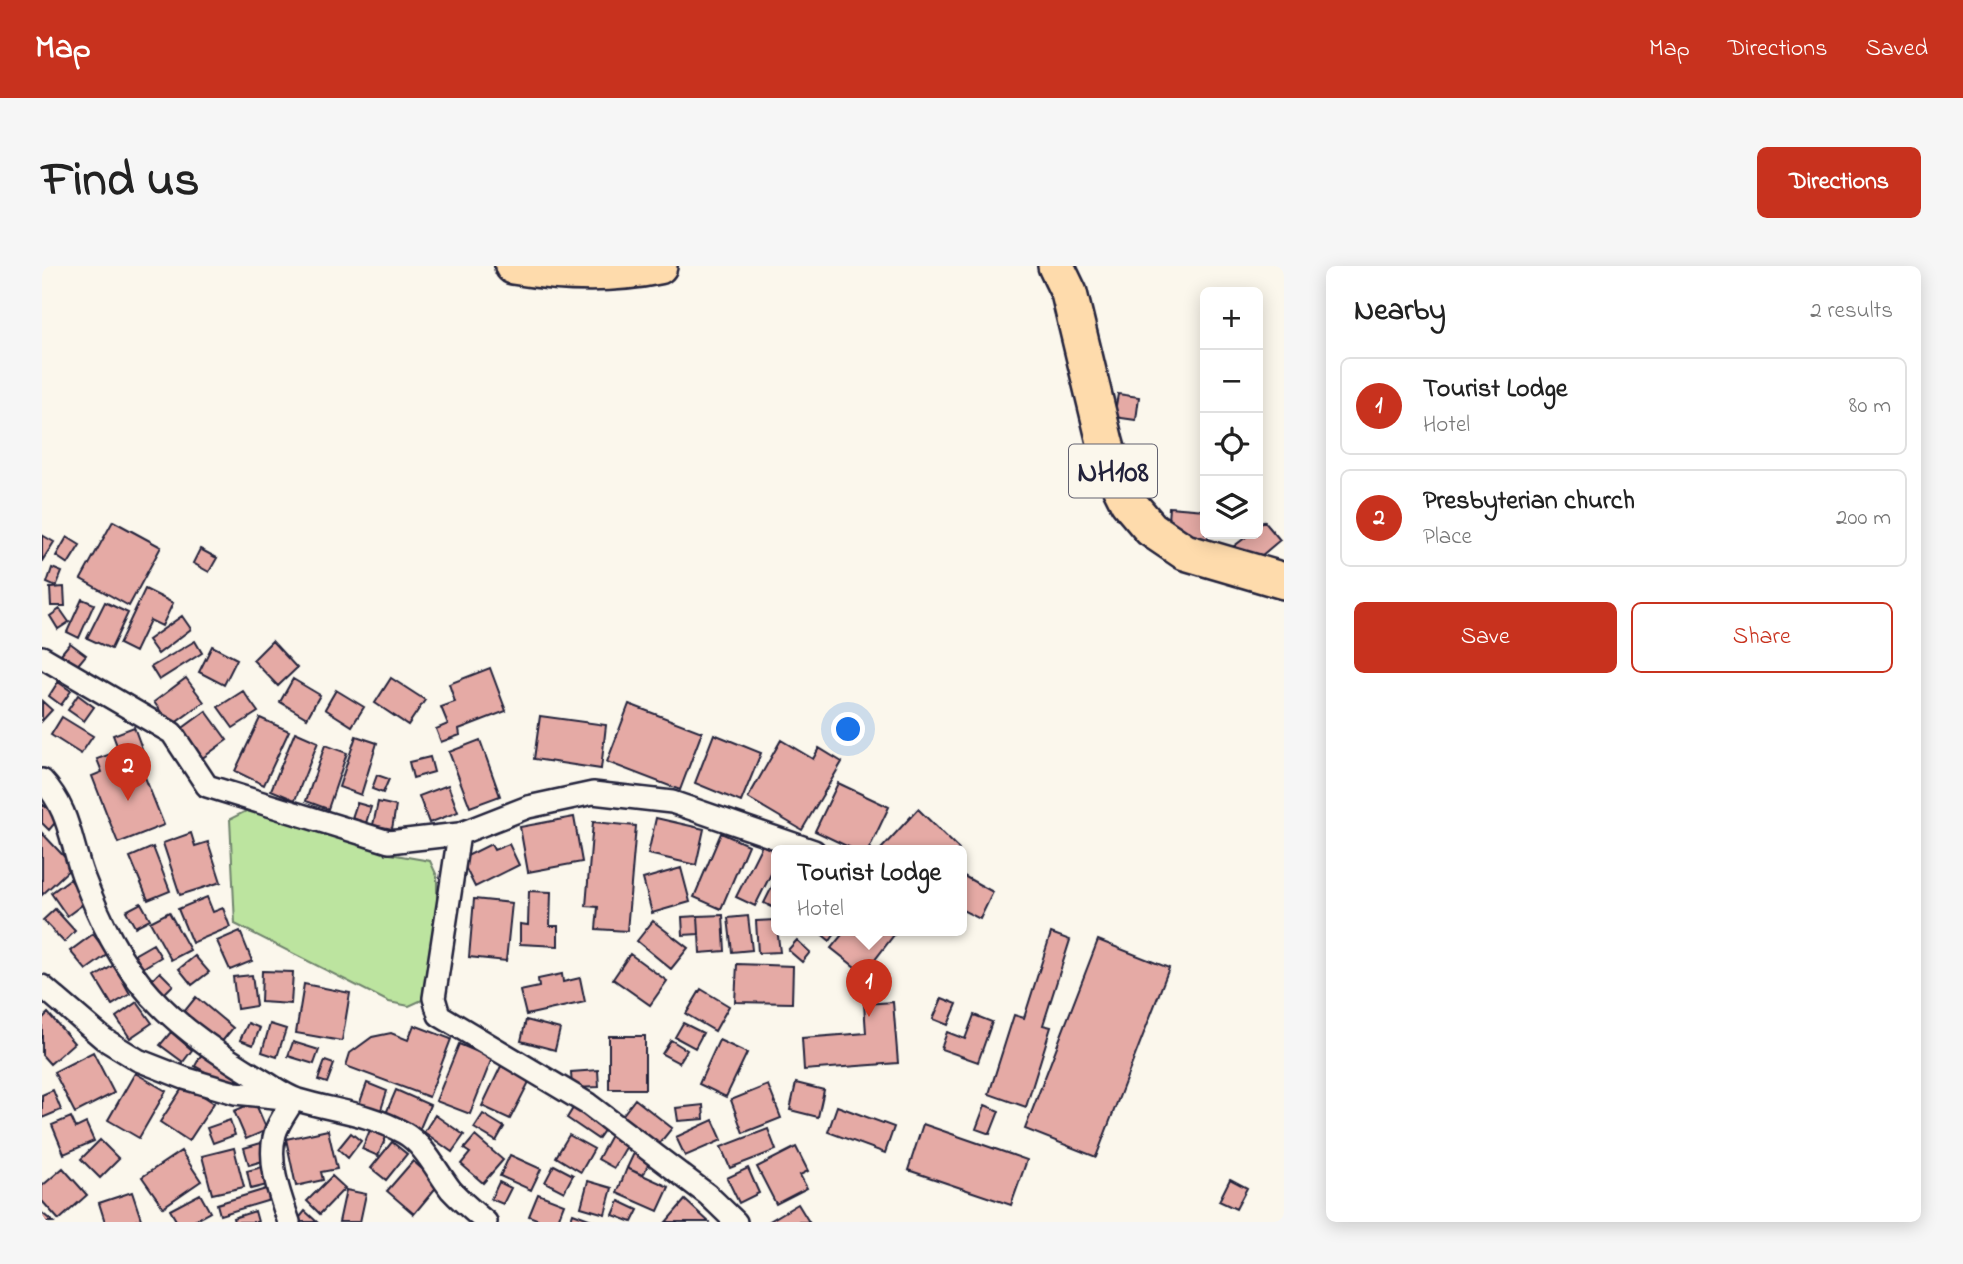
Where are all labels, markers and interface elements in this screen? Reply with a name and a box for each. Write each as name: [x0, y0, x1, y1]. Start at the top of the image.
text: Map: [35, 25, 91, 73]
text: Map: [1649, 32, 1690, 67]
text: Directions: [1728, 32, 1827, 67]
text: Saved: [1865, 32, 1928, 67]
text: Find us: [42, 146, 199, 218]
button: Directions: [1757, 147, 1921, 218]
map controls: [1200, 287, 1263, 539]
button: +: [1200, 287, 1263, 350]
text: Nearby: [1354, 290, 1446, 334]
text: 2 results: [1810, 295, 1893, 328]
button: −: [1200, 350, 1263, 413]
text: Tourist Lodge: [1423, 371, 1567, 409]
text: 1: [1375, 390, 1383, 423]
text: 80 m: [1849, 390, 1891, 423]
text: Hotel: [1423, 409, 1470, 442]
button: locate: [1200, 413, 1263, 476]
road number: NH108: [1069, 444, 1157, 498]
button: layers: [1200, 476, 1263, 539]
text: Presbyterian church: [1423, 483, 1635, 521]
text: 2: [1373, 502, 1385, 535]
text: 200 m: [1836, 502, 1891, 535]
text: Place: [1423, 521, 1472, 554]
button: Save: [1354, 602, 1617, 673]
button: Share: [1631, 602, 1893, 673]
your location: [831, 712, 865, 746]
pin: 2: [105, 743, 151, 801]
popup: [771, 845, 967, 936]
text: Tourist Lodge: [797, 855, 941, 893]
text: Hotel: [797, 893, 844, 926]
pin: 1: [846, 959, 892, 1017]

